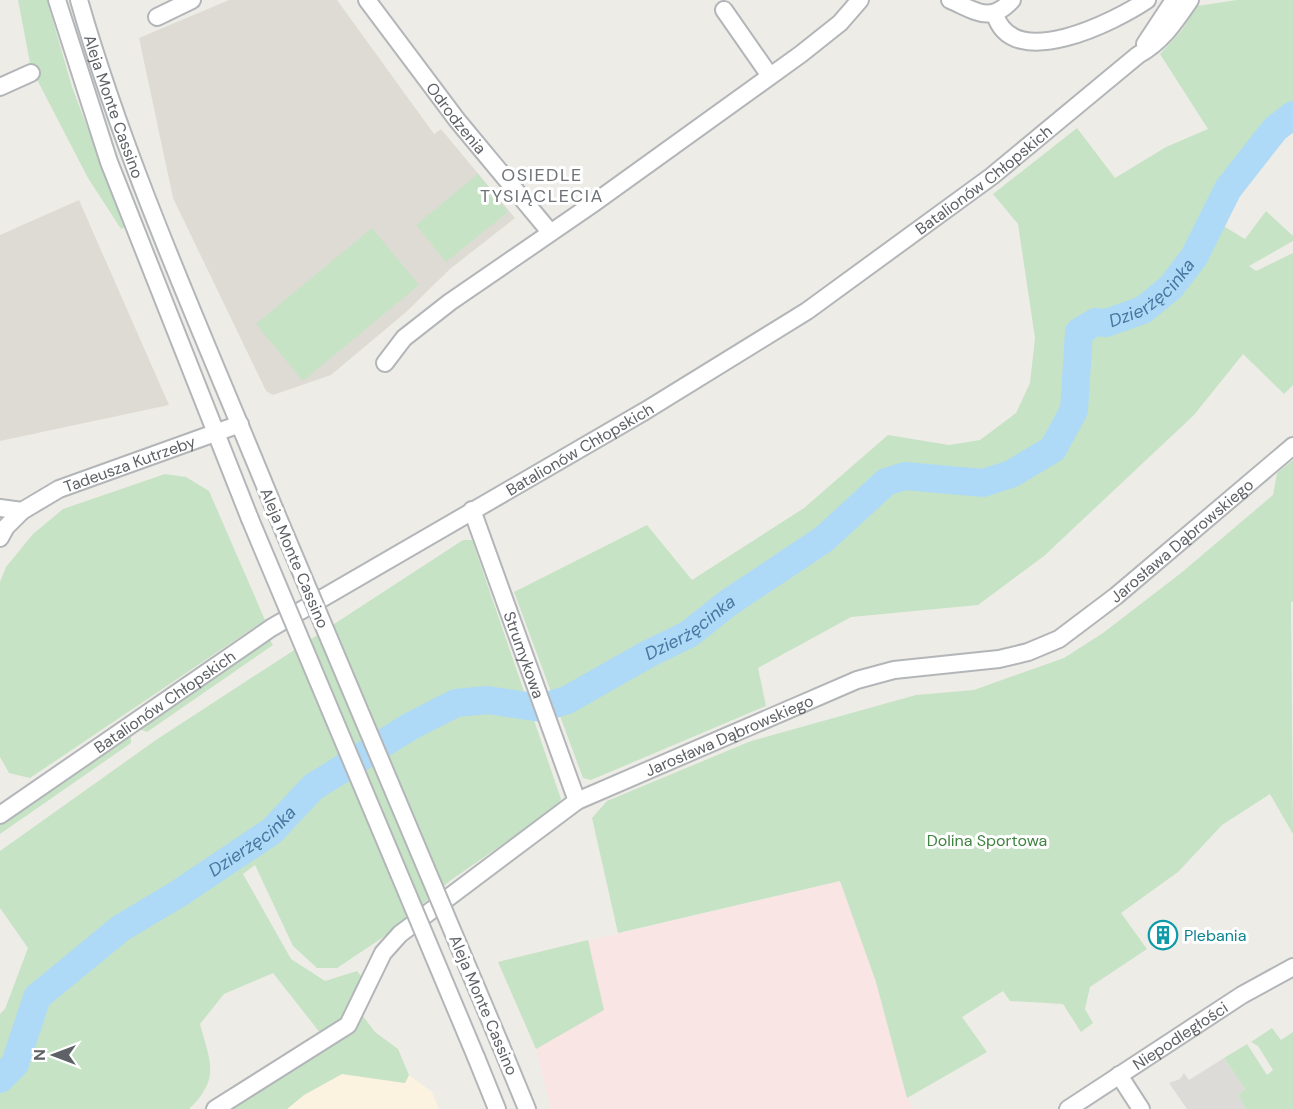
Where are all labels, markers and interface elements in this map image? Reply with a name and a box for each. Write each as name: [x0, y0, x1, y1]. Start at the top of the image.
street label: Aleja Monte Cassino: [79, 32, 148, 181]
street label: Odrodzenia: [421, 78, 491, 158]
street label: Batalionów Chłopskich: [911, 121, 1057, 240]
district label: OSIEDLE TYSIĄCLECIA: [480, 163, 604, 208]
water label: Dzierżęcinka: [1105, 254, 1200, 333]
street label: Batalionów Chłopskich: [502, 398, 658, 501]
street label: Tadeusza Kutrzeby: [61, 431, 198, 497]
street label: Jarosława Dąbrowskiego: [1106, 474, 1258, 608]
street label: Aleja Monte Cassino: [255, 485, 334, 632]
water label: Dzierżęcinka: [641, 589, 740, 666]
street label: Strumykowa: [498, 609, 549, 701]
street label: Batalionów Chłopskich: [90, 646, 240, 758]
street label: Jarosława Dąbrowskiego: [642, 690, 817, 781]
water label: Dzierżęcinka: [204, 801, 301, 882]
park label: Dolina Sportowa: [927, 830, 1047, 851]
building icon: Plebania: [1147, 919, 1179, 951]
place label: Plebania: [1184, 925, 1246, 946]
street label: Aleja Monte Cassino: [444, 932, 523, 1079]
street label: Niepodległości: [1129, 997, 1232, 1075]
north arrow: [24, 1025, 84, 1085]
text: N: [29, 1049, 50, 1061]

